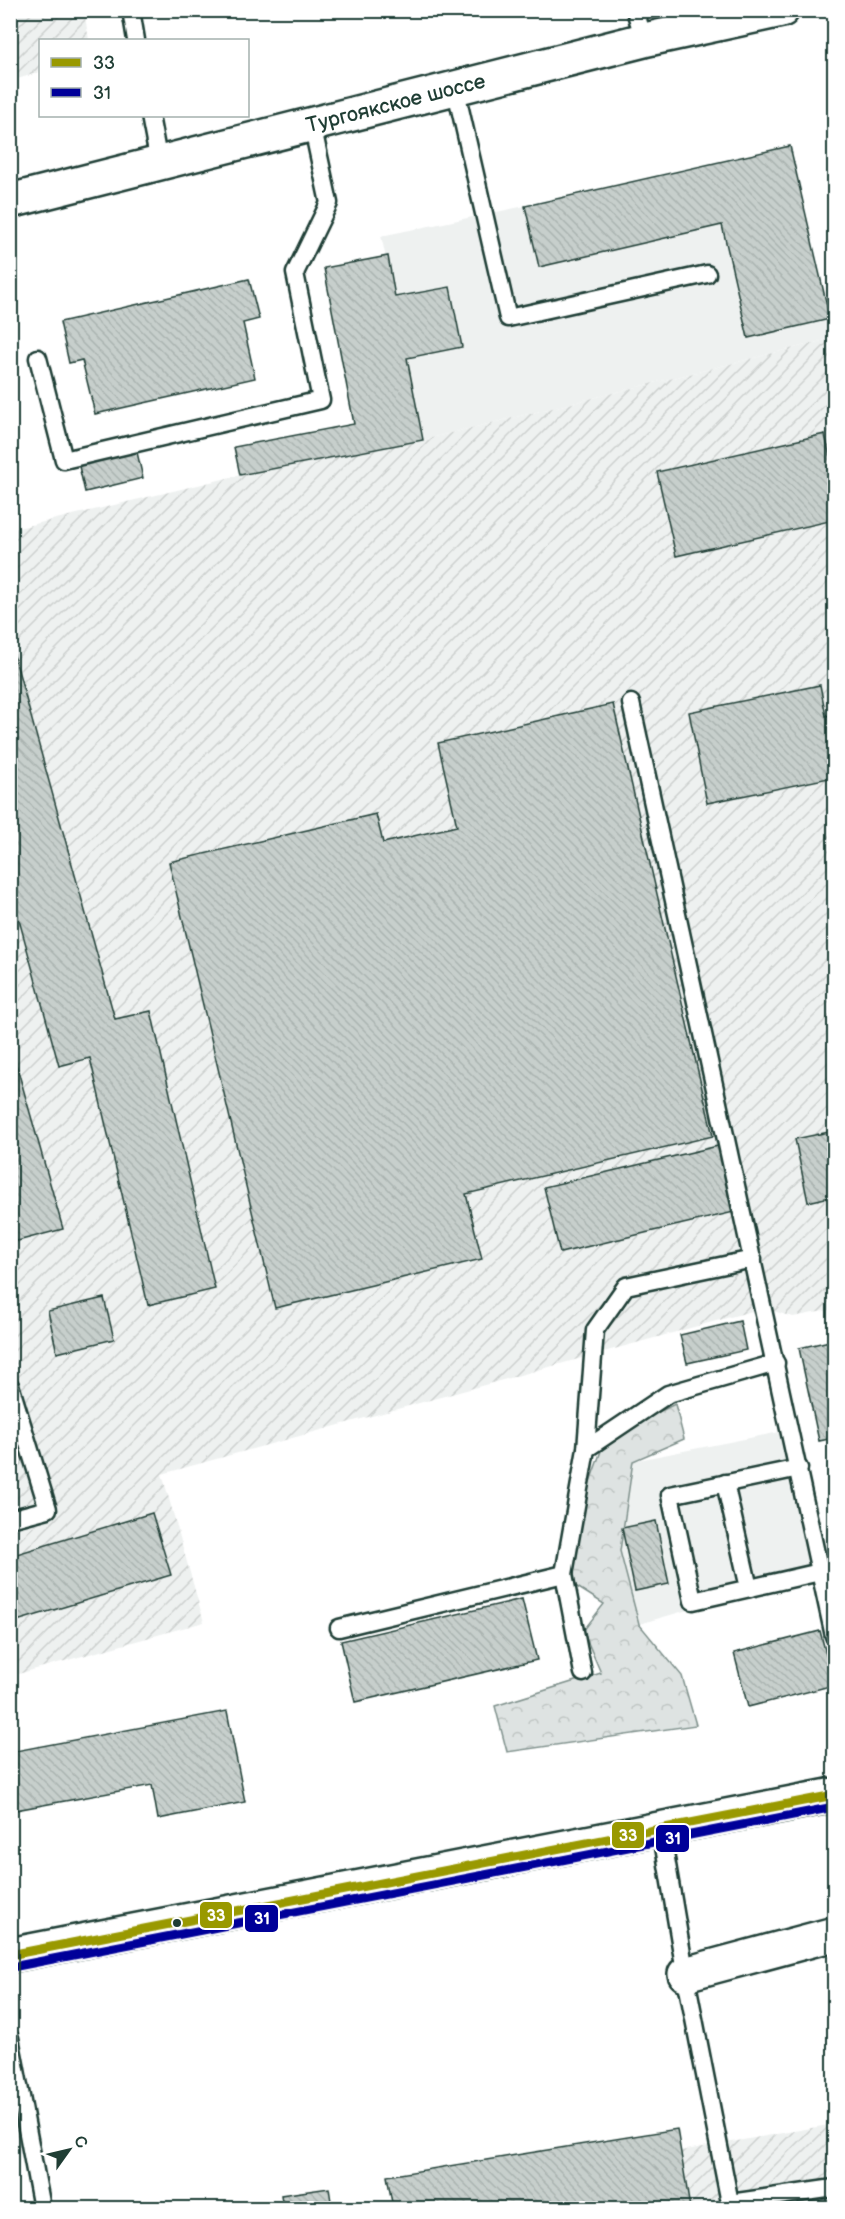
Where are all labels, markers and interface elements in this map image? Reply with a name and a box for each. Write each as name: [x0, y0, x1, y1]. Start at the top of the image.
legend: [39, 39, 249, 117]
text: 33: [93, 53, 115, 74]
street label: Тургоякское шоссе: [304, 68, 488, 138]
text: 31: [93, 83, 111, 104]
line badge: 33: [611, 1821, 645, 1849]
line badge: 31: [655, 1824, 690, 1853]
text: 33: [619, 1827, 637, 1846]
text: 31: [665, 1830, 681, 1849]
line badge: 33: [199, 1901, 233, 1929]
line badge: 31: [244, 1904, 279, 1933]
text: 33: [207, 1907, 225, 1926]
text: 31: [254, 1910, 270, 1929]
unlabelled marker: [171, 1917, 183, 1929]
north arrow: [39, 2120, 99, 2180]
text: С: [69, 2133, 91, 2152]

